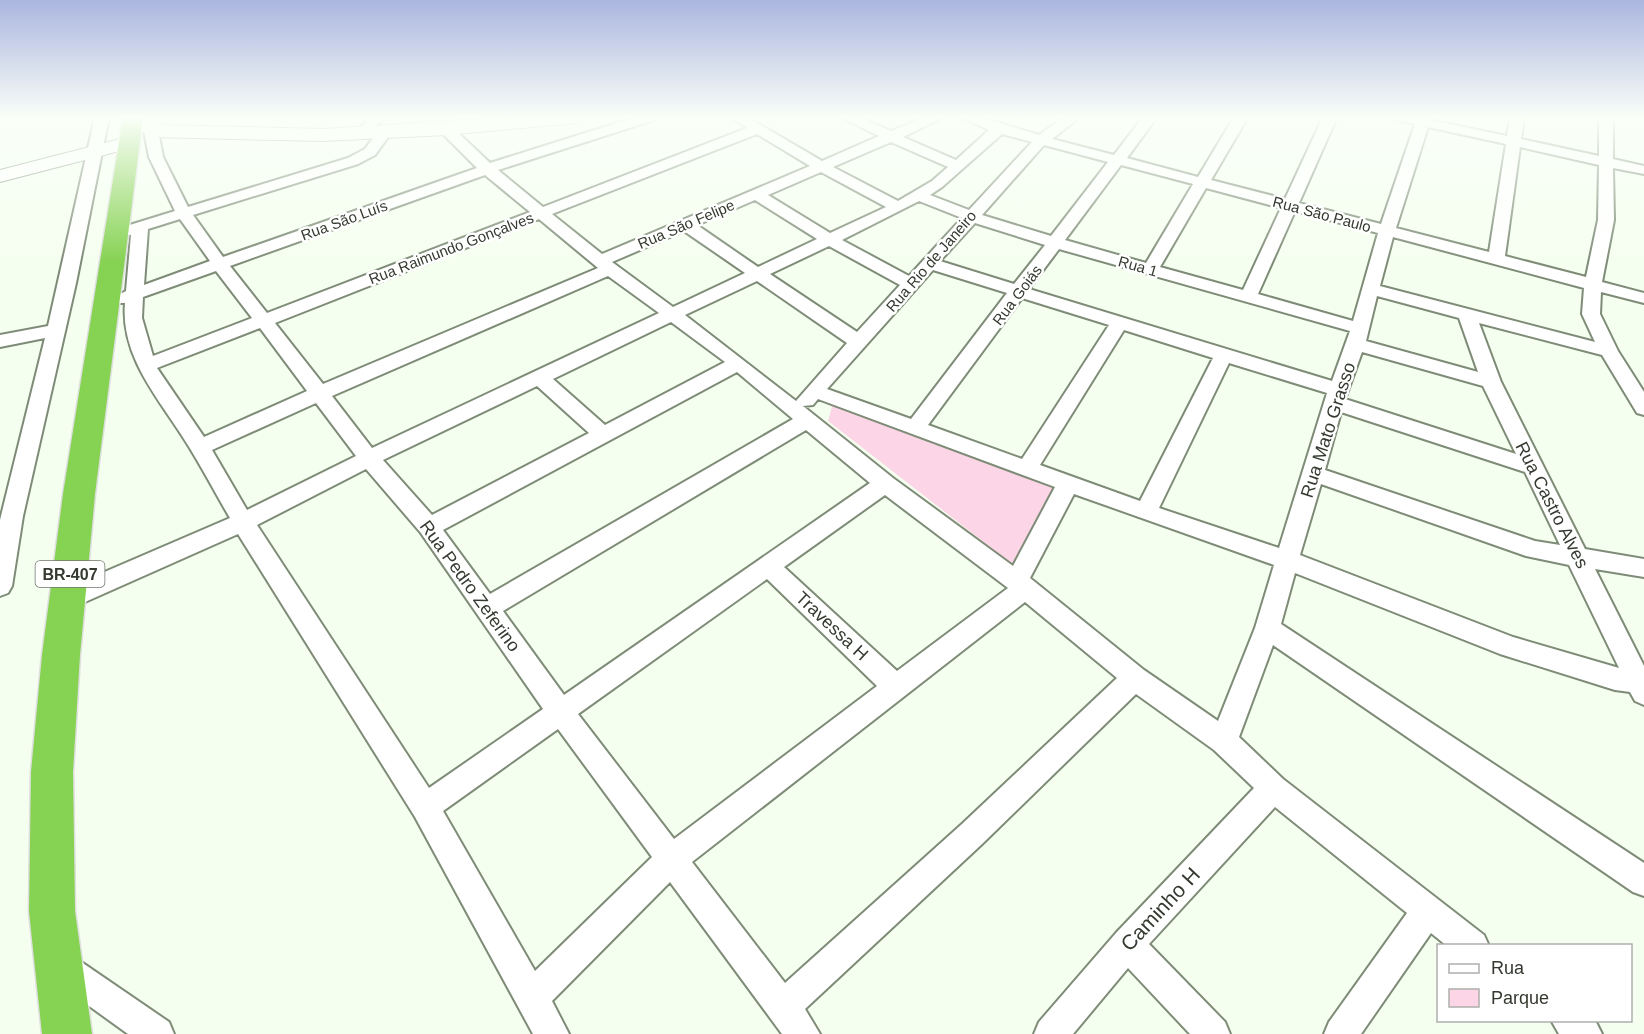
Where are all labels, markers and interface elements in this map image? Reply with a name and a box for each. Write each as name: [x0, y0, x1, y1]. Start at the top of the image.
street label: Rua São Paulo: [1271, 193, 1373, 235]
street label: Rua São Luís: [298, 196, 390, 244]
street label: Rua São Felipe: [635, 196, 737, 252]
street label: Rua Rio de Janeiro: [882, 207, 980, 315]
street label: Rua Raimundo Gonçalves: [366, 209, 536, 287]
street label: Rua 1: [1116, 252, 1160, 280]
street label: Rua Goiás: [989, 262, 1045, 328]
street label: Rua Mato Grasso: [1297, 360, 1359, 500]
street label: Rua Castro Alves: [1512, 439, 1592, 571]
street label: Rua Pedro Zeferino: [416, 517, 524, 655]
road number: BR-407: [36, 561, 104, 587]
street label: Travessa H: [792, 588, 872, 664]
street label: Caminho H: [1116, 863, 1204, 955]
legend: [1437, 944, 1632, 1022]
text: Rua: [1491, 958, 1525, 978]
text: Parque: [1491, 988, 1549, 1008]

